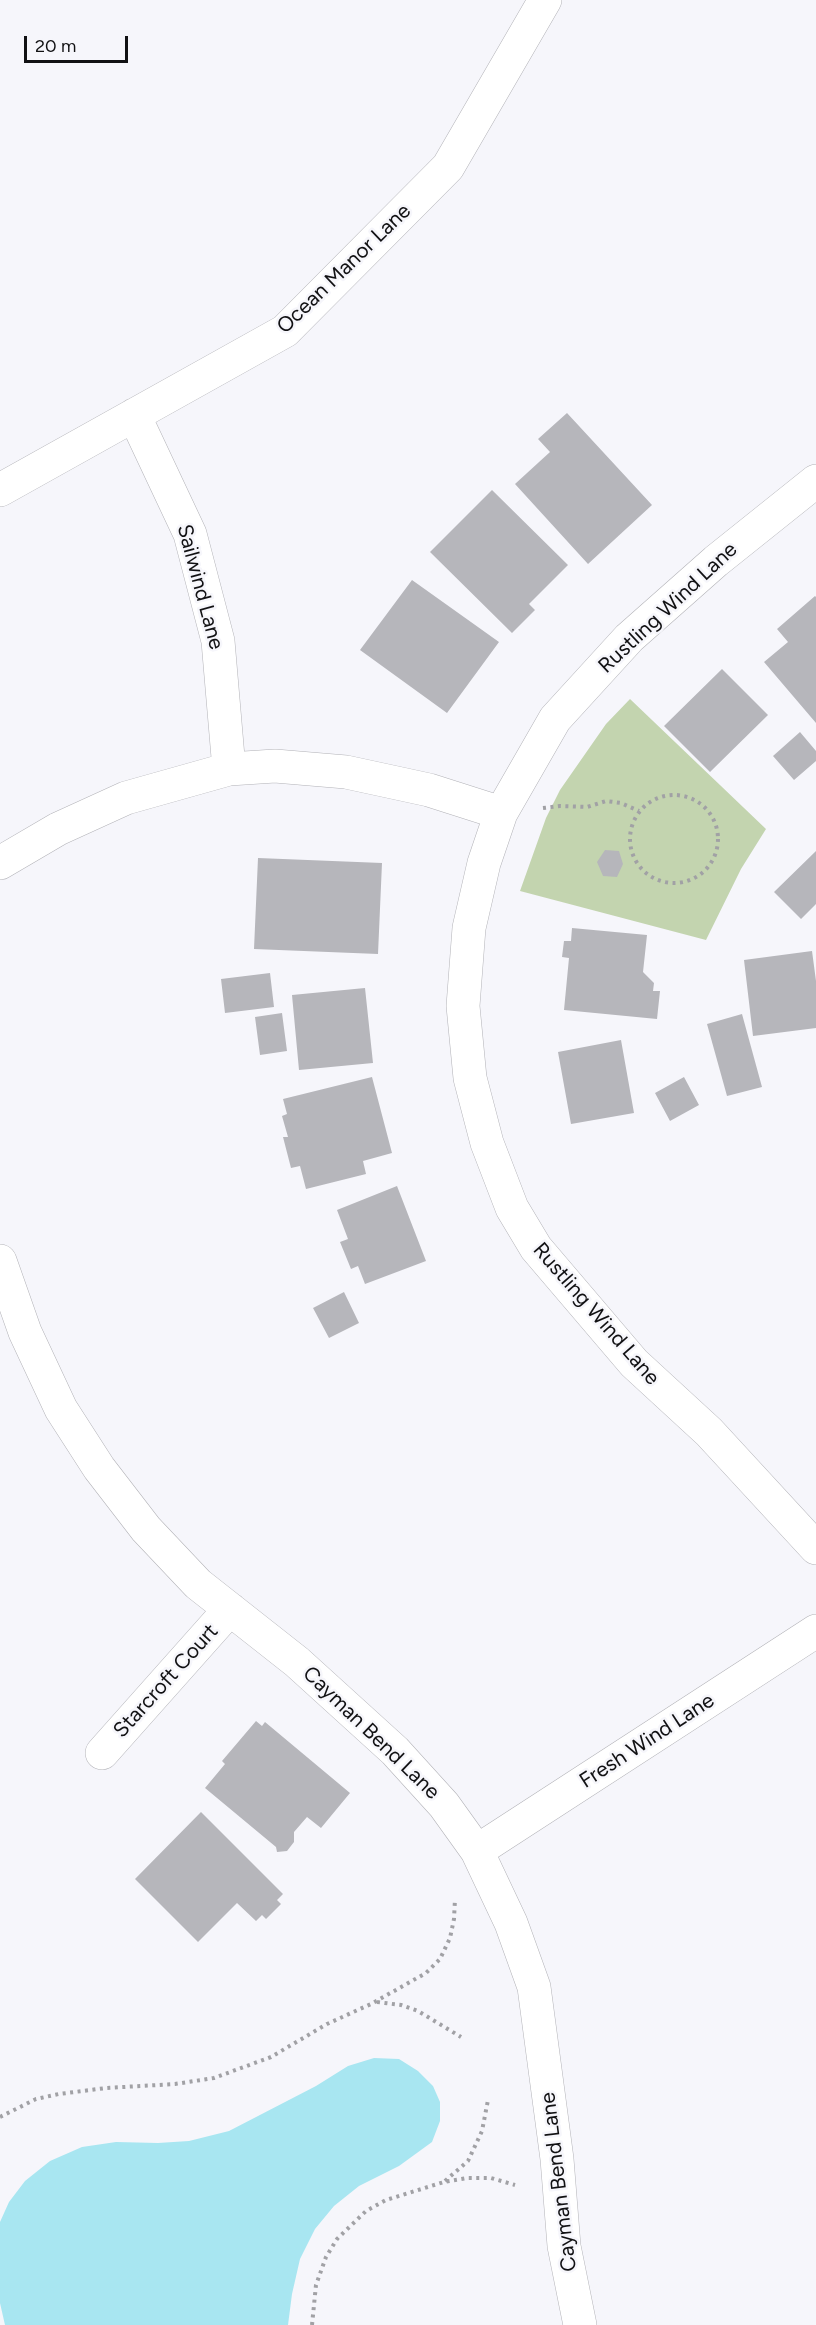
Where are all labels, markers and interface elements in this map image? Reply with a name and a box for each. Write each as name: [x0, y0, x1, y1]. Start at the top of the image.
scale bar: [27, 24, 130, 62]
text: 20 m: [35, 35, 76, 57]
street label: Ocean Manor Lane: [272, 199, 416, 339]
street label: Sailwind Lane: [171, 522, 229, 652]
street label: Rustling Wind Lane: [593, 537, 743, 679]
street label: Rustling Wind Lane: [527, 1238, 665, 1390]
street label: Starcroft Court: [108, 1619, 224, 1743]
street label: Cayman Bend Lane: [297, 1661, 445, 1805]
street label: Fresh Wind Lane: [575, 1688, 719, 1794]
street label: Cayman Bend Lane: [535, 2091, 583, 2273]

